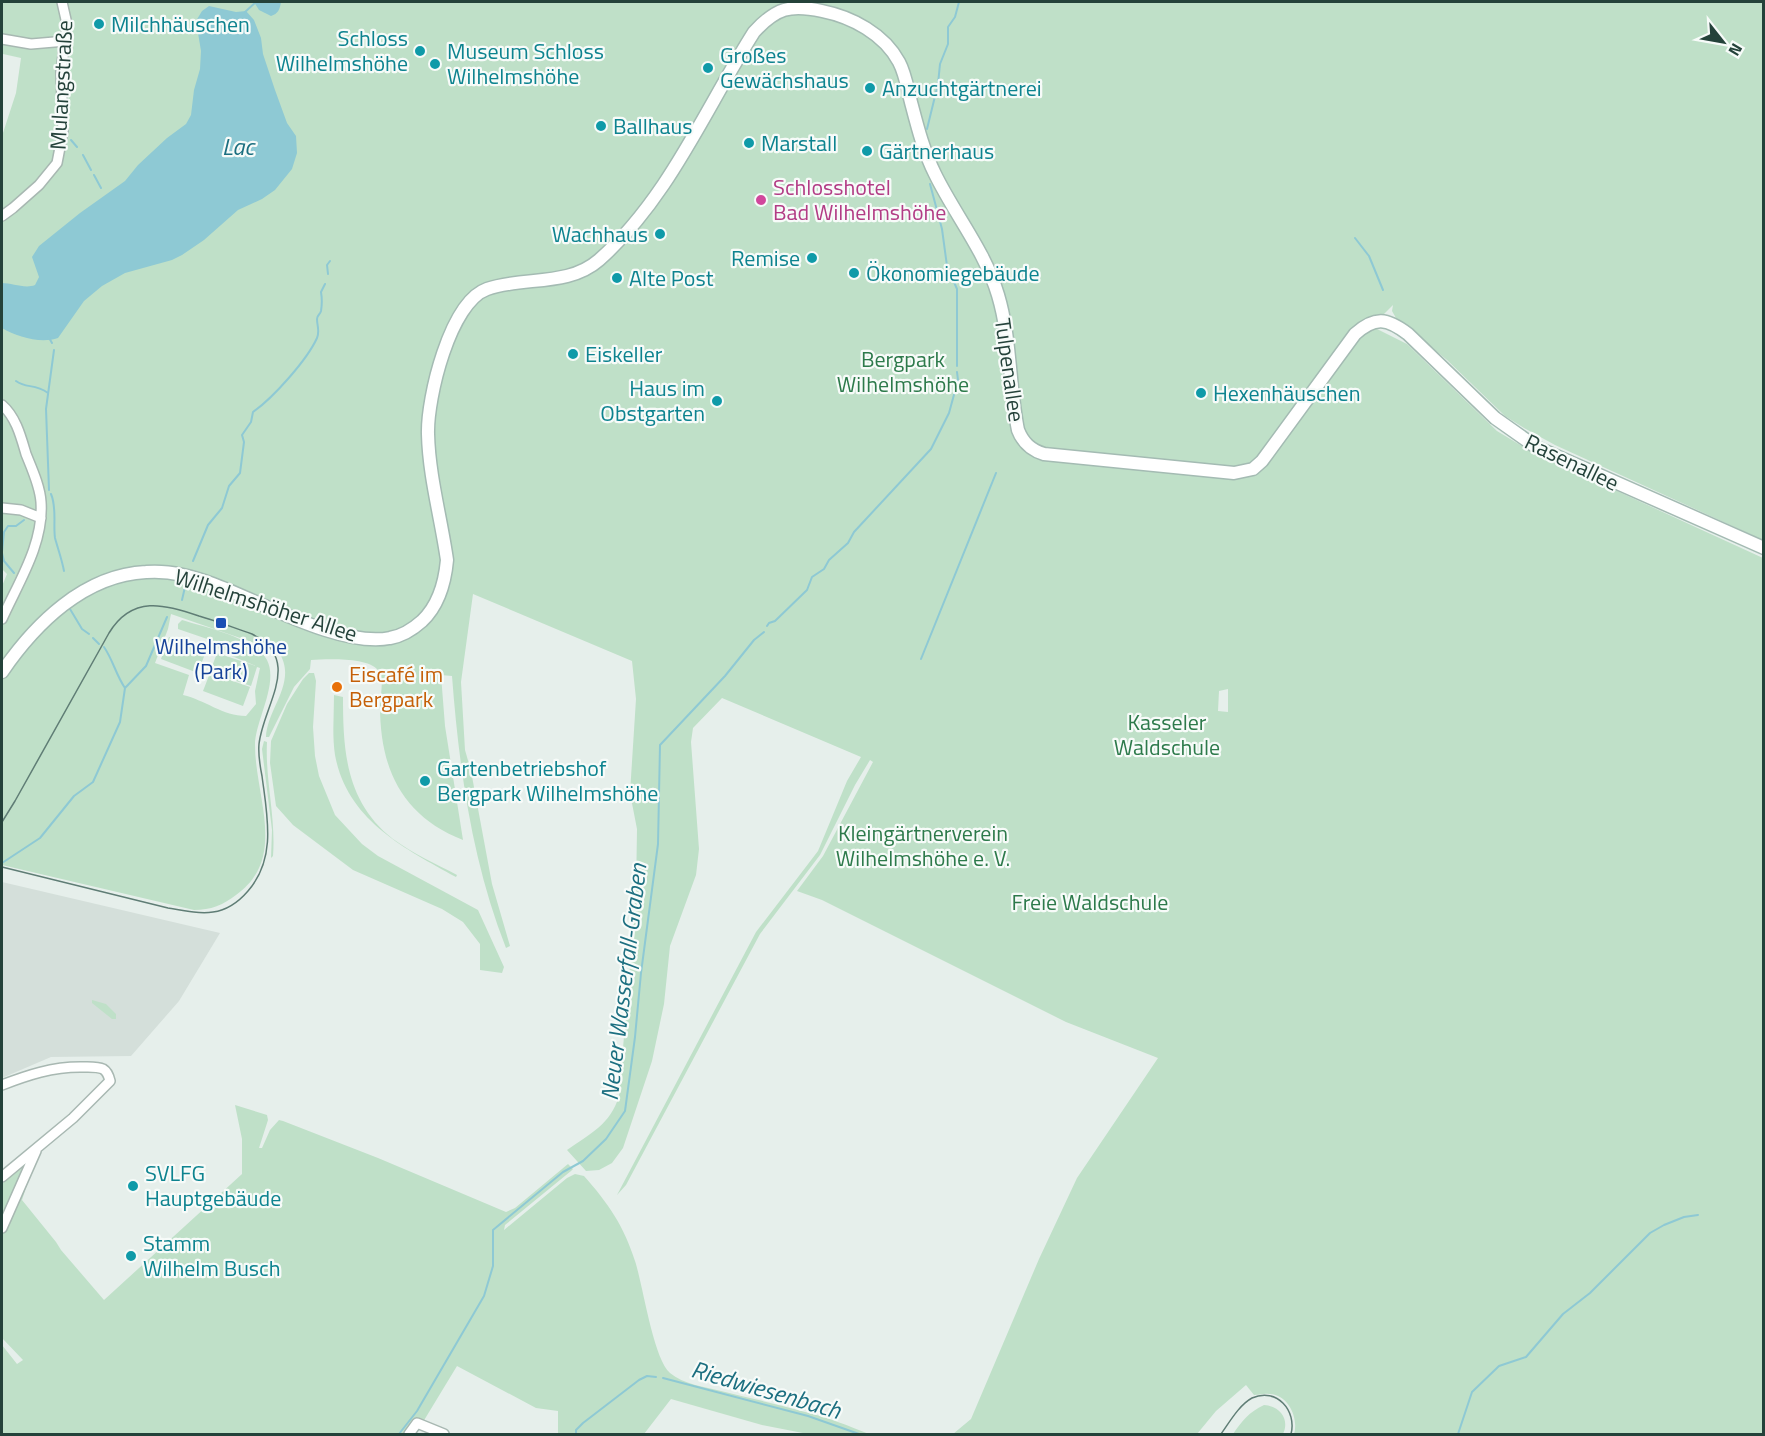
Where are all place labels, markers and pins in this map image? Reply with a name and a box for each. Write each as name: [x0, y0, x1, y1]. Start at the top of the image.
place label: Milchhäuschen: [111, 7, 250, 41]
marker: Milchhäuschen: [92, 17, 106, 31]
place label: Schloss Wilhelmshöhe: [276, 21, 408, 80]
place label: Museum Schloss Wilhelmshöhe: [447, 34, 604, 93]
place label: Großes Gewächshaus: [720, 38, 849, 97]
marker: Schloss Wilhelmshöhe: [413, 44, 427, 58]
marker: Museum Schloss Wilhelmshöhe: [428, 57, 442, 71]
marker: Großes Gewächshaus: [701, 61, 715, 75]
place label: Anzuchtgärtnerei: [882, 71, 1042, 105]
marker: Anzuchtgärtnerei: [863, 81, 877, 95]
place label: Ballhaus: [613, 109, 693, 143]
marker: Ballhaus: [594, 119, 608, 133]
place label: Marstall: [761, 126, 837, 160]
place label: Gärtnerhaus: [879, 134, 994, 168]
marker: Marstall: [742, 136, 756, 150]
marker: Gärtnerhaus: [860, 144, 874, 158]
place label: Schlosshotel Bad Wilhelmshöhe: [773, 170, 946, 229]
marker: Schlosshotel Bad Wilhelmshöhe: [754, 193, 768, 207]
place label: Wachhaus: [552, 217, 648, 251]
marker: Wachhaus: [653, 227, 667, 241]
place label: Remise: [731, 241, 800, 275]
marker: Remise: [805, 251, 819, 265]
place label: Ökonomiegebäude: [866, 256, 1040, 290]
place label: Alte Post: [629, 261, 714, 295]
marker: Ökonomiegebäude: [847, 266, 861, 280]
marker: Alte Post: [610, 271, 624, 285]
place label: Eiskeller: [585, 337, 663, 371]
marker: Eiskeller: [566, 347, 580, 361]
place label: Haus im Obstgarten: [600, 371, 705, 430]
place label: Hexenhäuschen: [1213, 376, 1360, 410]
marker: Hexenhäuschen: [1194, 386, 1208, 400]
marker: Haus im Obstgarten: [710, 394, 724, 408]
marker: Wilhelmshöhe (Park): [214, 616, 228, 630]
place label: Wilhelmshöhe (Park): [155, 629, 287, 688]
place label: Eiscafé im Bergpark: [349, 657, 443, 716]
marker: Eiscafé im Bergpark: [330, 680, 344, 694]
place label: Gartenbetriebshof Bergpark Wilhelmshöhe: [437, 751, 658, 810]
marker: Gartenbetriebshof Bergpark Wilhelmshöhe: [418, 774, 432, 788]
place label: SVLFG Hauptgebäude: [145, 1156, 281, 1215]
marker: SVLFG Hauptgebäude: [126, 1179, 140, 1193]
place label: Stamm Wilhelm Busch: [143, 1226, 281, 1285]
marker: Stamm Wilhelm Busch: [124, 1249, 138, 1263]

